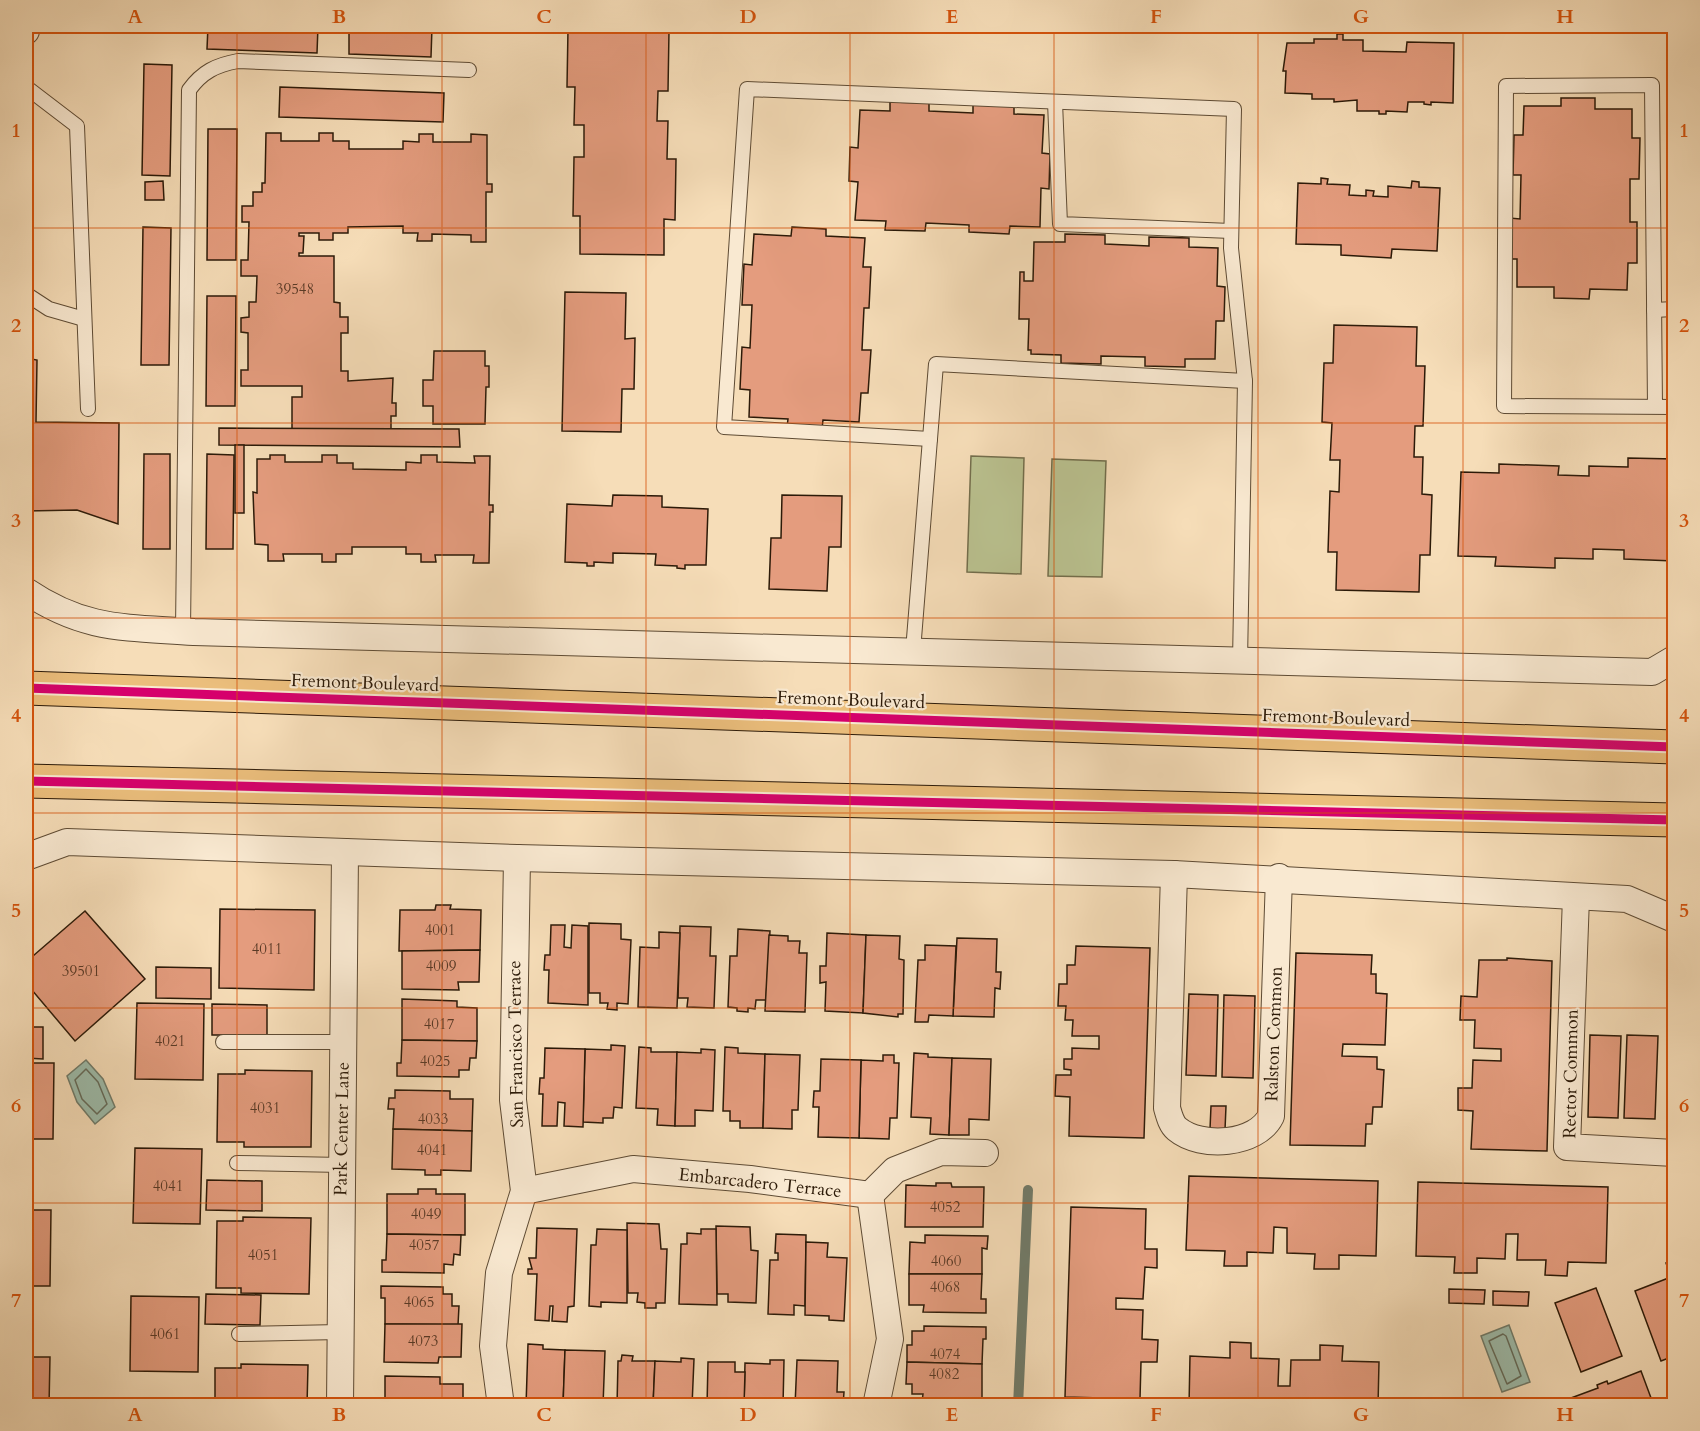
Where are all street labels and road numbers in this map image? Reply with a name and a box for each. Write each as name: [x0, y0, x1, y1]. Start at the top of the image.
street label: Fremont Boulevard: [290, 668, 440, 698]
street label: Fremont Boulevard: [776, 685, 926, 715]
street label: Fremont Boulevard: [1261, 703, 1411, 733]
street label: San Francisco Terrace: [502, 960, 530, 1128]
street label: Ralston Common: [1259, 965, 1289, 1102]
street label: Rector Common: [1557, 1008, 1585, 1139]
street label: Park Center Lane: [328, 1062, 356, 1196]
street label: Embarcadero Terrace: [677, 1162, 843, 1204]

